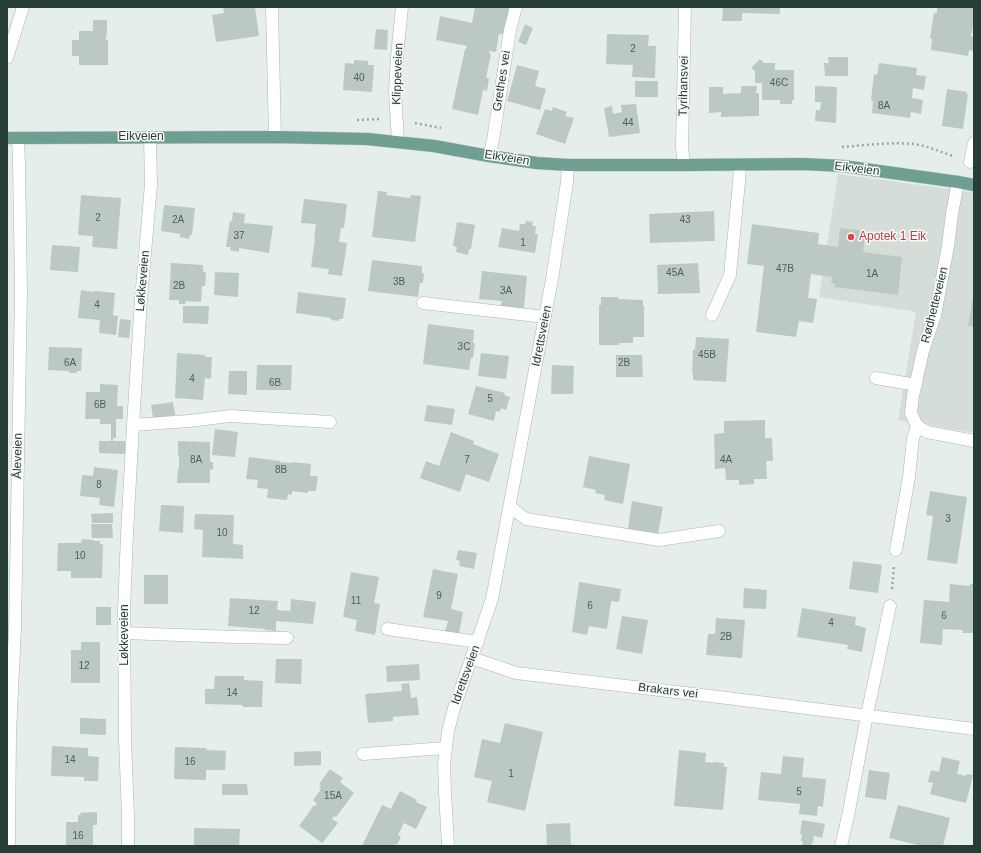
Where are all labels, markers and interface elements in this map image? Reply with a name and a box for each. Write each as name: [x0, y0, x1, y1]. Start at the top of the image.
street label: Klippeveien: [390, 43, 406, 105]
house number: 2: [630, 43, 636, 55]
street label: Grethes vei: [490, 50, 514, 112]
street label: Tyrihansvei: [676, 56, 692, 116]
house number: 40: [353, 72, 365, 84]
house number: 46C: [770, 77, 788, 89]
house number: 8A: [878, 100, 890, 112]
house number: 44: [622, 117, 634, 129]
street label: Eikveien: [118, 130, 164, 144]
street label: Eikveien: [483, 147, 531, 169]
street label: Eikveien: [834, 159, 880, 179]
house number: 2: [95, 212, 101, 224]
house number: 2A: [172, 214, 184, 226]
house number: 43: [679, 214, 691, 226]
house number: 37: [233, 230, 245, 242]
place label: Apotek 1 Eik: [859, 230, 926, 244]
marker: Apotek 1 Eik: [846, 232, 856, 242]
house number: 1: [520, 237, 526, 249]
street label: Løkkeveien: [133, 250, 153, 312]
house number: 47B: [776, 263, 794, 275]
street label: Rødhetteveien: [919, 265, 951, 345]
house number: 45A: [666, 267, 684, 279]
house number: 1A: [866, 268, 878, 280]
house number: 3B: [393, 276, 405, 288]
house number: 2B: [173, 280, 185, 292]
house number: 3A: [500, 285, 512, 297]
house number: 4: [94, 299, 100, 311]
street label: Idrettsveien: [529, 304, 555, 368]
house number: 3C: [458, 341, 470, 353]
house number: 45B: [698, 349, 716, 361]
house number: 6A: [64, 357, 76, 369]
house number: 2B: [618, 357, 630, 369]
house number: 4: [189, 373, 195, 385]
house number: 6B: [269, 377, 281, 389]
house number: 5: [487, 393, 493, 405]
house number: 6B: [94, 399, 106, 411]
street label: Åleveien: [10, 433, 26, 479]
house number: 8A: [190, 454, 202, 466]
house number: 7: [464, 454, 470, 466]
house number: 4A: [720, 454, 732, 466]
house number: 8B: [275, 464, 287, 476]
house number: 8: [96, 479, 102, 491]
house number: 3: [945, 513, 951, 525]
house number: 10: [216, 527, 228, 539]
house number: 10: [74, 550, 86, 562]
house number: 9: [436, 590, 442, 602]
house number: 11: [351, 595, 361, 607]
house number: 6: [587, 600, 593, 612]
street label: Løkkeveien: [118, 604, 132, 666]
house number: 12: [248, 605, 260, 617]
house number: 6: [941, 610, 947, 622]
house number: 4: [828, 617, 834, 629]
house number: 2B: [720, 631, 732, 643]
street label: Idrettsveien: [449, 643, 483, 707]
house number: 12: [78, 660, 90, 672]
street label: Brakars vei: [637, 680, 699, 702]
house number: 14: [226, 687, 238, 699]
house number: 14: [64, 754, 76, 766]
house number: 16: [184, 756, 196, 768]
house number: 1: [508, 768, 514, 780]
house number: 5: [796, 786, 802, 798]
house number: 15A: [324, 790, 342, 802]
house number: 16: [72, 830, 84, 842]

